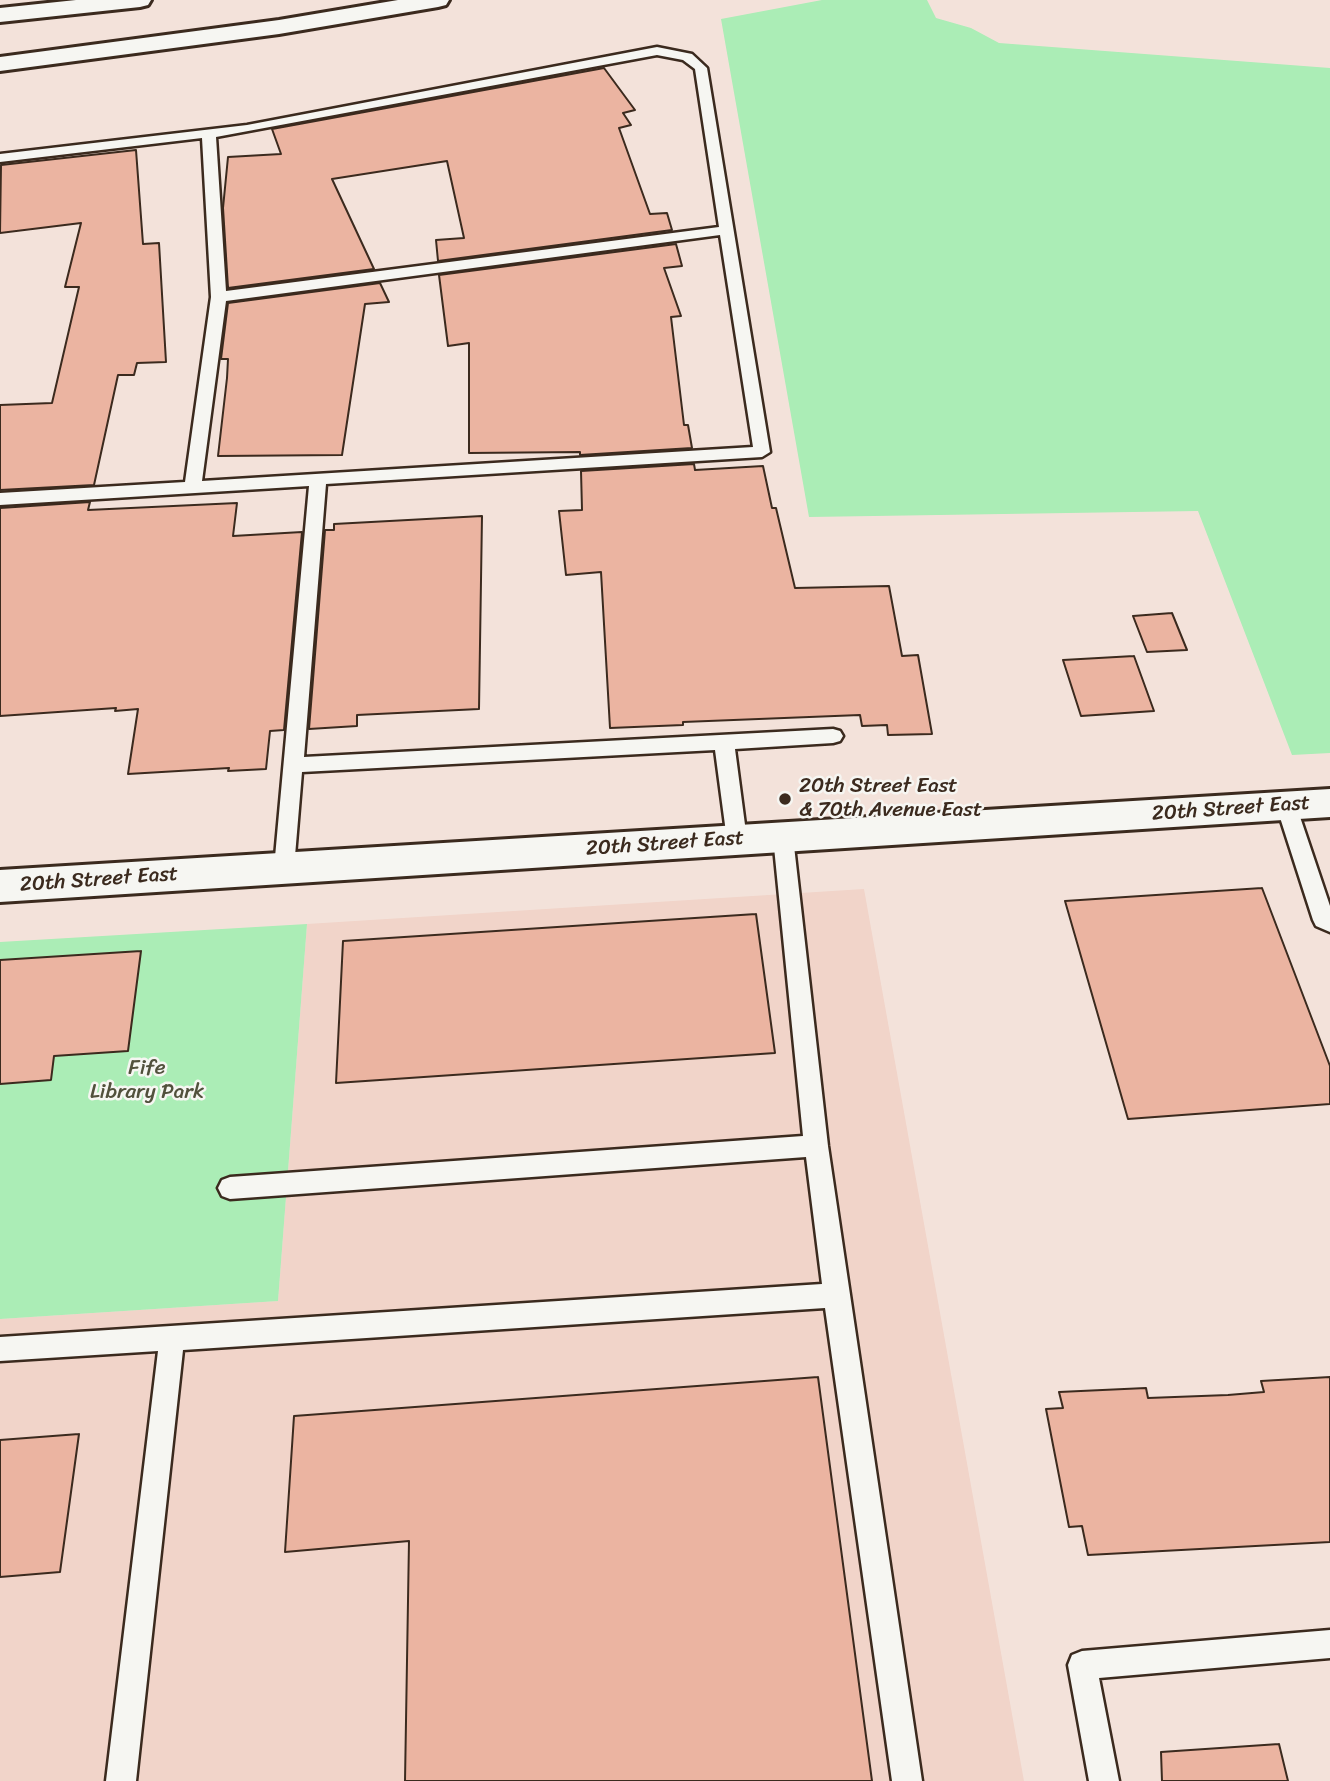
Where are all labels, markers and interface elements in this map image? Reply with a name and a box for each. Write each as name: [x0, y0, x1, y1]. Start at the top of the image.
place label: 20th Street East & 70th Avenue East: [799, 774, 982, 824]
marker: 20th Street East & 70th Avenue East: [777, 791, 793, 807]
street label: 20th Street East: [1151, 791, 1311, 827]
street label: 20th Street East: [585, 826, 745, 862]
street label: 20th Street East: [19, 862, 179, 898]
park label: Fife Library Park: [90, 1056, 204, 1106]

